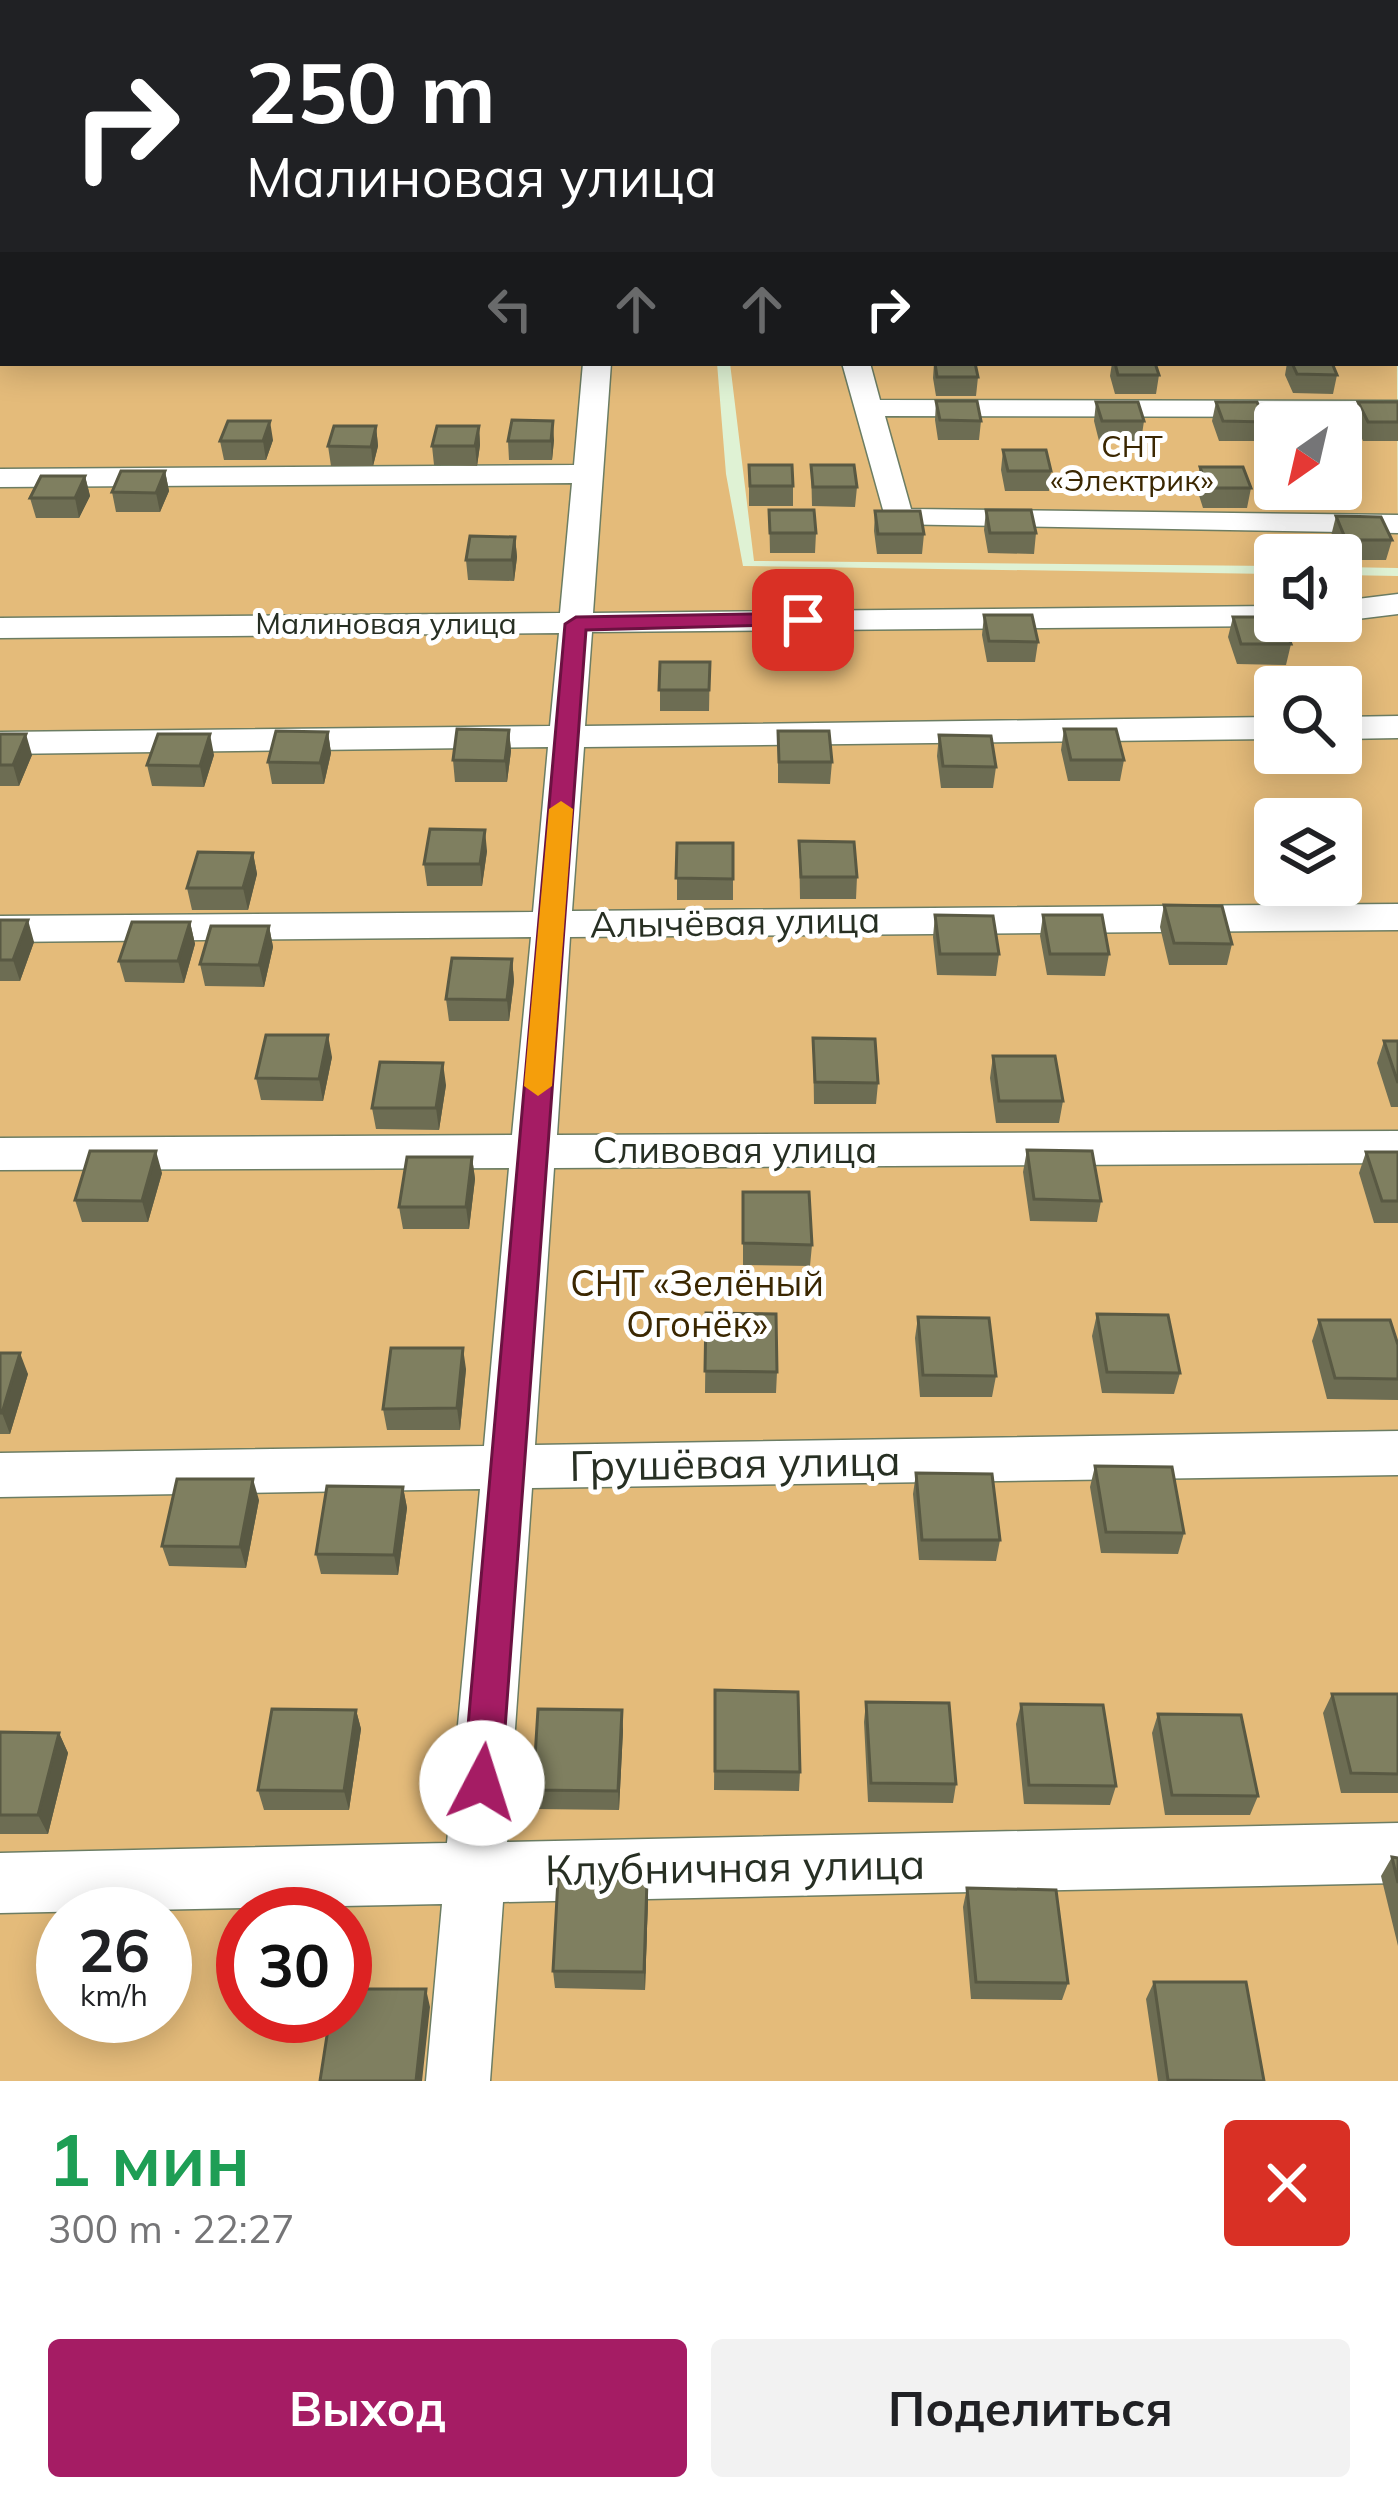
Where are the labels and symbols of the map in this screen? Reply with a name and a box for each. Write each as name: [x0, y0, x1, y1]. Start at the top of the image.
north arrow: [1254, 402, 1362, 510]
park label: СНТ «Электрик»: [1050, 427, 1214, 499]
pin: [752, 569, 854, 671]
street label: Малиновая улица: [255, 604, 517, 642]
street label: Алычёвая улица: [589, 896, 881, 947]
street label: Сливовая улица: [593, 1127, 877, 1172]
park label: СНТ «Зелёный Огонёк»: [570, 1260, 824, 1346]
street label: Грушёвая улица: [569, 1433, 901, 1492]
position arrow: [419, 1720, 545, 1846]
street label: Клубничная улица: [544, 1837, 926, 1896]
speed limit sign: 30: [216, 1887, 372, 2043]

